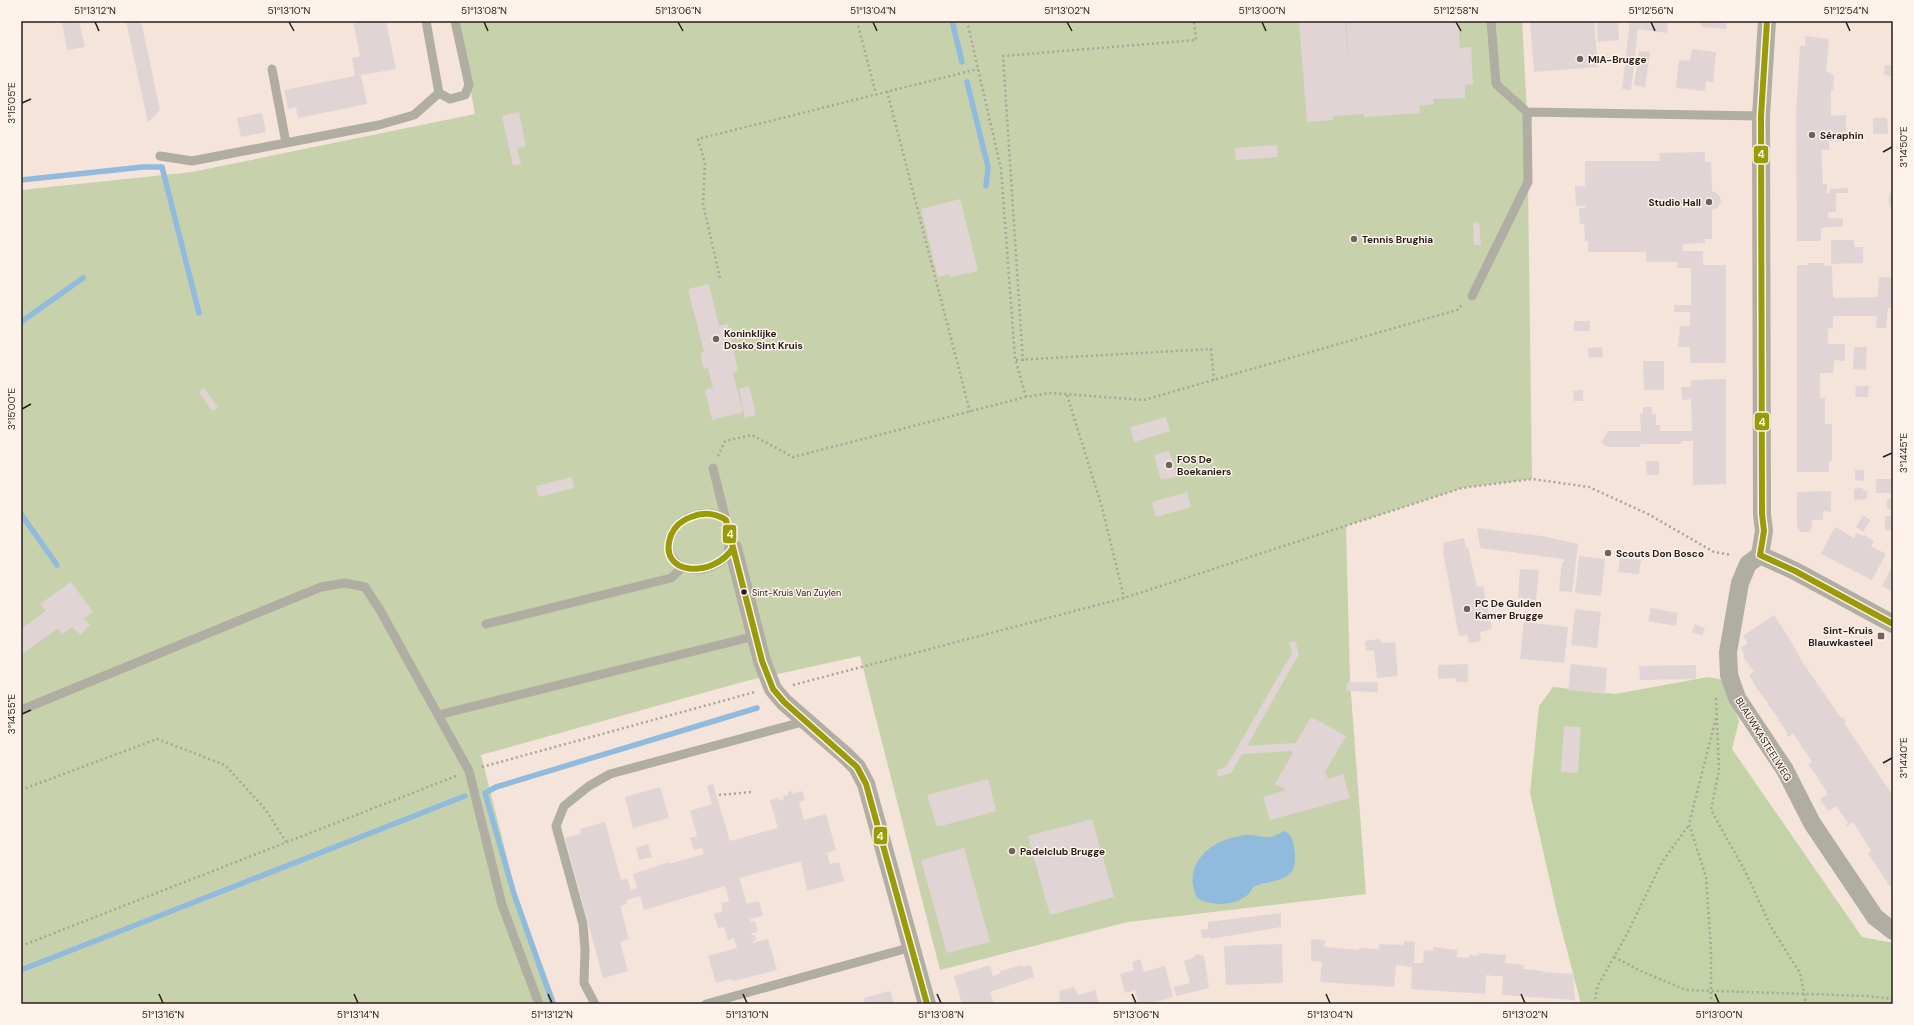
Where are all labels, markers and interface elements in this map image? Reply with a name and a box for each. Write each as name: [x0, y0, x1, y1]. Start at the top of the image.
text: 51°13'12"N: [74, 4, 116, 17]
text: 51°13'10"N: [267, 4, 311, 17]
text: 51°13'08"N: [461, 4, 507, 17]
text: 51°13'06"N: [655, 4, 701, 17]
text: 51°13'04"N: [850, 4, 896, 17]
text: 51°13'02"N: [1044, 4, 1090, 17]
text: 51°13'00"N: [1239, 4, 1285, 17]
text: 51°12'58"N: [1434, 4, 1478, 17]
text: 51°12'56"N: [1628, 4, 1674, 17]
text: 51°12'54"N: [1824, 4, 1868, 17]
place label: MIA-Brugge: [1588, 53, 1647, 66]
marker: MIA-Brugge: [1575, 54, 1585, 64]
text: 3°15'05"E: [5, 82, 18, 124]
text: 3°14'50"E: [1897, 126, 1910, 168]
place label: Séraphin: [1820, 129, 1864, 142]
marker: Séraphin: [1807, 130, 1817, 140]
line badge: 4: [1753, 145, 1769, 164]
text: 4: [1757, 147, 1765, 161]
place label: Studio Hall: [1648, 196, 1701, 209]
marker: Studio Hall: [1704, 197, 1714, 207]
place label: Tennis Brughia: [1362, 233, 1433, 246]
marker: Tennis Brughia: [1349, 234, 1359, 244]
place label: Koninklijke Dosko Sint Kruis: [724, 327, 803, 352]
marker: Koninklijke Dosko Sint Kruis: [711, 334, 721, 344]
text: 3°15'00"E: [5, 388, 18, 430]
line badge: 4: [1754, 412, 1770, 431]
text: 4: [1758, 415, 1766, 429]
text: 3°14'45"E: [1897, 433, 1910, 473]
place label: FOS De Boekaniers: [1177, 453, 1231, 478]
marker: FOS De Boekaniers: [1164, 460, 1174, 470]
line badge: 4: [722, 524, 737, 544]
text: 4: [726, 527, 734, 541]
place label: Scouts Don Bosco: [1616, 547, 1704, 560]
marker: Scouts Don Bosco: [1603, 548, 1613, 558]
marker: Sint-Kruis Van Zuylen: [739, 587, 749, 597]
place label: Sint-Kruis Van Zuylen: [752, 587, 841, 599]
place label: PC De Gulden Kamer Brugge: [1475, 597, 1543, 622]
marker: PC De Gulden Kamer Brugge: [1462, 604, 1472, 614]
place label: Sint-Kruis Blauwkasteel: [1808, 624, 1873, 649]
marker: Sint-Kruis Blauwkasteel: [1876, 631, 1886, 641]
text: 3°14'55"E: [5, 693, 18, 734]
street label: BLAUWKASTEELWEG: [1733, 695, 1795, 784]
text: 3°14'40"E: [1897, 737, 1910, 779]
line badge: 4: [873, 826, 888, 845]
text: 4: [876, 829, 884, 843]
place label: Padelclub Brugge: [1020, 845, 1105, 858]
marker: Padelclub Brugge: [1007, 846, 1017, 856]
text: 51°13'16"N: [142, 1008, 184, 1021]
text: 51°13'14"N: [337, 1008, 379, 1021]
text: 51°13'12"N: [531, 1008, 573, 1021]
text: 51°13'10"N: [725, 1008, 769, 1021]
text: 51°13'08"N: [918, 1008, 964, 1021]
text: 51°13'06"N: [1113, 1008, 1159, 1021]
text: 51°13'04"N: [1307, 1008, 1353, 1021]
text: 51°13'02"N: [1502, 1008, 1548, 1021]
text: 51°13'00"N: [1696, 1008, 1742, 1021]

